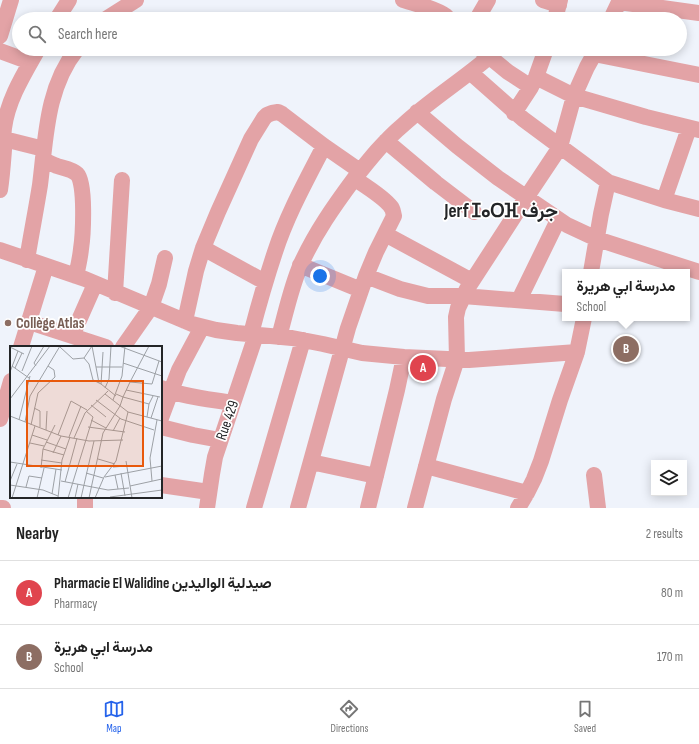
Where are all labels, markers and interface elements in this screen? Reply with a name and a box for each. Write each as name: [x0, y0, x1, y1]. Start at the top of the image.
search box: [12, 12, 687, 56]
icon: search: [26, 23, 48, 45]
text: Search here: [58, 25, 118, 44]
district label: Jerf ⵊⴰⵔⴼ جرف: [443, 200, 558, 223]
your location: [310, 266, 330, 286]
popup: [562, 269, 690, 321]
text: مدرسة ابي هريرة: [577, 277, 675, 296]
text: School: [577, 299, 606, 315]
place label: Collège Atlas: [16, 314, 85, 333]
marker: Collège Atlas: [3, 318, 13, 328]
pin: B: [613, 334, 639, 364]
inset map: [10, 346, 162, 498]
pin: A: [410, 353, 436, 383]
street label: Rue 429: [212, 398, 243, 443]
map controls: [651, 460, 687, 496]
button: layers: [651, 460, 687, 496]
text: Nearby: [16, 524, 59, 544]
text: 2 results: [646, 526, 683, 542]
text: Pharmacie El Walidine صيدلية الواليدين: [54, 574, 272, 593]
text: A: [26, 585, 32, 601]
text: 80 m: [661, 585, 683, 601]
text: Pharmacy: [54, 596, 97, 612]
text: مدرسة ابي هريرة: [54, 638, 153, 657]
text: B: [26, 649, 32, 665]
text: 170 m: [657, 649, 683, 665]
text: School: [54, 660, 84, 676]
tab: Map: [103, 698, 125, 735]
tab: Directions: [331, 698, 368, 735]
tab: Saved: [574, 698, 596, 735]

